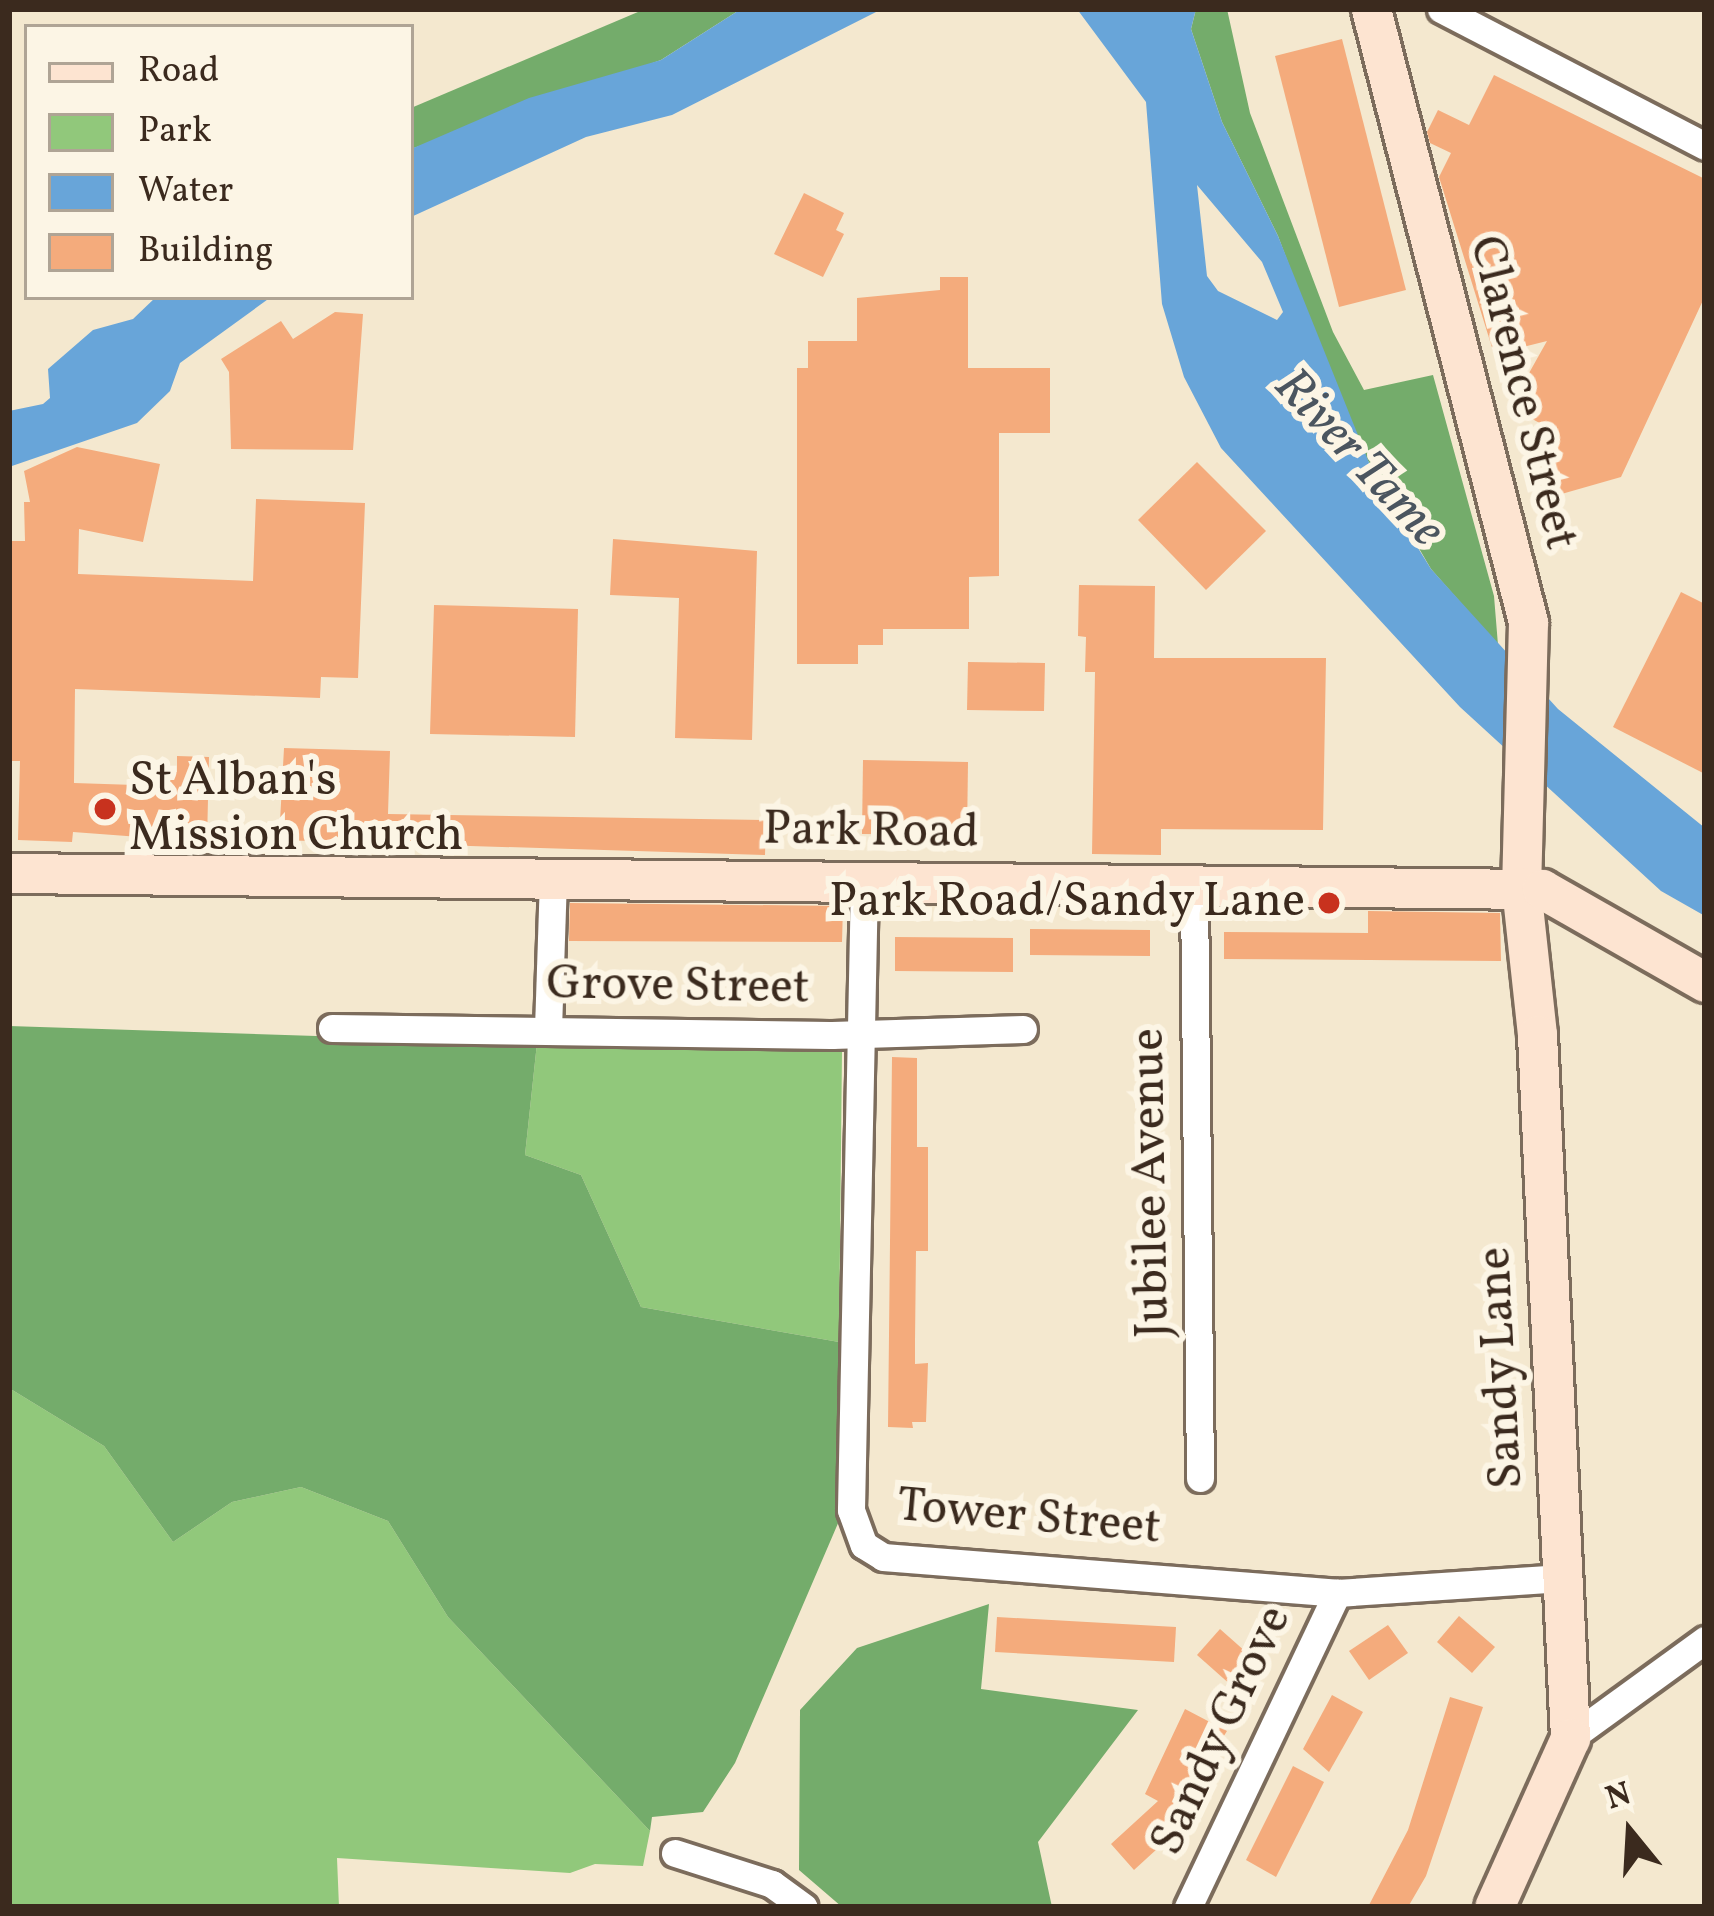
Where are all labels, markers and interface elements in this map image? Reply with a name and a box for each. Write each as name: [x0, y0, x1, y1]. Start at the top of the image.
legend: [24, 24, 414, 300]
text: Road: [138, 47, 219, 97]
text: Park: [138, 107, 212, 157]
text: Water: [138, 167, 233, 217]
text: Building: [138, 227, 273, 277]
street label: Clarence Street: [1455, 230, 1589, 556]
water label: River Tame: [1260, 357, 1456, 561]
place label: St Alban's Mission Church: [129, 752, 463, 865]
marker: St Alban's Mission Church: [92, 796, 118, 822]
street label: Park Road: [762, 801, 980, 863]
place label: Park Road/Sandy Lane: [828, 874, 1305, 932]
marker: Park Road/Sandy Lane: [1316, 890, 1342, 916]
street label: Grove Street: [546, 956, 810, 1018]
street label: Jubilee Avenue: [1120, 1028, 1184, 1338]
street label: Sandy Lane: [1467, 1245, 1537, 1491]
street label: Tower Street: [895, 1478, 1163, 1558]
street label: Sandy Grove: [1139, 1597, 1305, 1865]
north arrow: [1570, 1772, 1690, 1892]
text: N: [1600, 1772, 1637, 1823]

